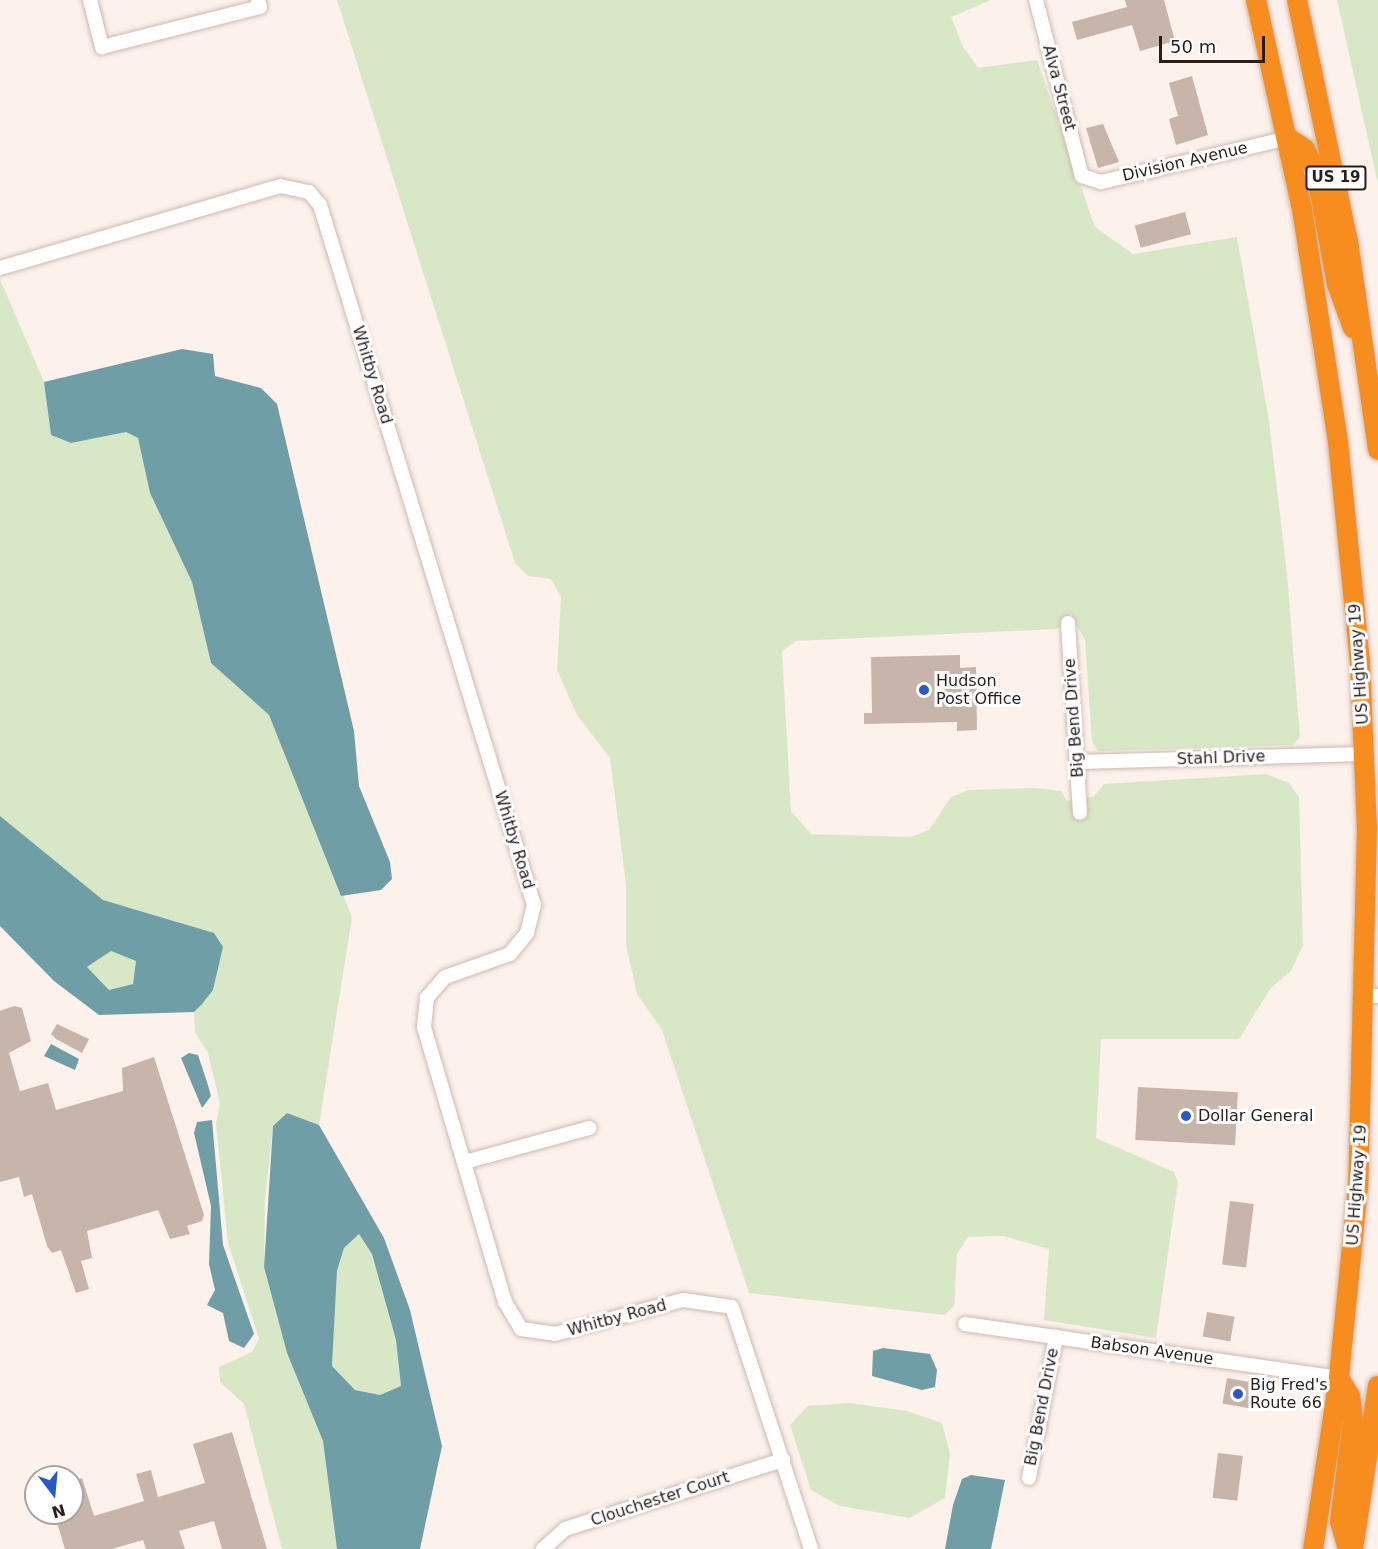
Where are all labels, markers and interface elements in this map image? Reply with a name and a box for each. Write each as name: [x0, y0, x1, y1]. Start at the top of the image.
scale bar: [1162, 24, 1268, 62]
text: 50 m: [1170, 36, 1216, 57]
street label: Alva Street: [1038, 43, 1080, 133]
street label: Division Avenue: [1121, 138, 1249, 186]
road number: US 19: [1304, 166, 1368, 190]
street label: Whitby Road: [348, 324, 396, 426]
street label: US Highway 19: [1345, 603, 1373, 725]
street label: Big Bend Drive: [1060, 658, 1088, 778]
place label: Hudson Post Office: [936, 671, 1021, 709]
marker: Hudson Post Office: [917, 683, 931, 697]
street label: Stahl Drive: [1176, 747, 1266, 769]
street label: Whitby Road: [490, 789, 538, 891]
place label: Dollar General: [1198, 1106, 1314, 1126]
marker: Dollar General: [1179, 1109, 1193, 1123]
street label: US Highway 19: [1343, 1124, 1371, 1246]
street label: Whitby Road: [565, 1296, 669, 1340]
street label: Babson Avenue: [1089, 1333, 1215, 1369]
street label: Big Bend Drive: [1021, 1347, 1063, 1467]
place label: Big Fred's Route 66: [1250, 1375, 1328, 1413]
marker: Big Fred's Route 66: [1231, 1387, 1245, 1401]
north arrow: [24, 1465, 84, 1525]
street label: Clouchester Court: [588, 1468, 732, 1530]
text: N: [50, 1500, 68, 1522]

